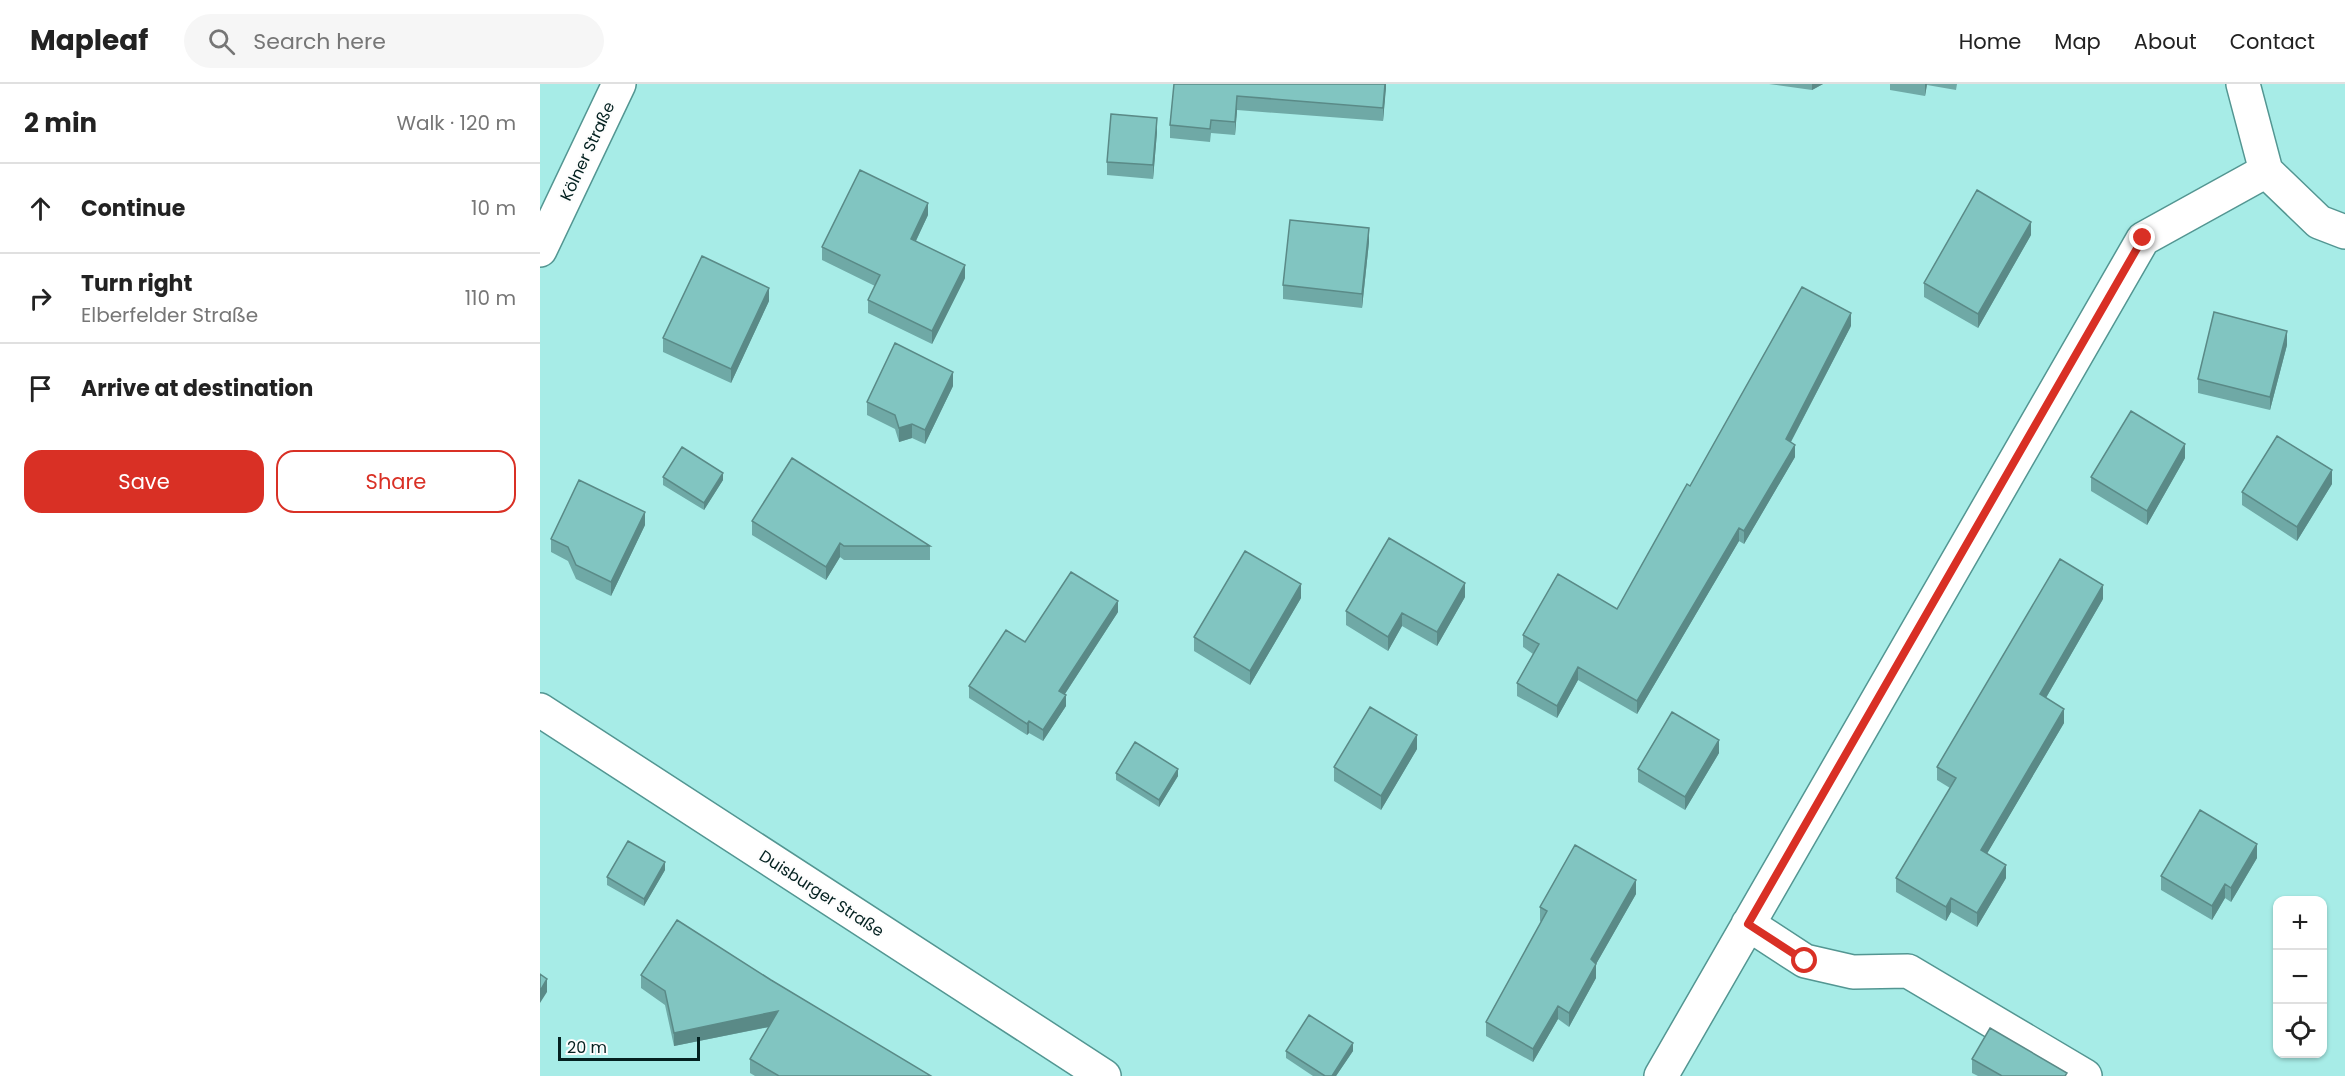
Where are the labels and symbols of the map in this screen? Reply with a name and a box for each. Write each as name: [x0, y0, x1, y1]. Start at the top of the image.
street label: Kölner Straße: [554, 98, 621, 205]
route end: [2129, 224, 2155, 250]
street label: Duisburger Straße: [755, 844, 889, 942]
route start: [1791, 947, 1817, 973]
scale bar: [558, 1034, 700, 1062]

